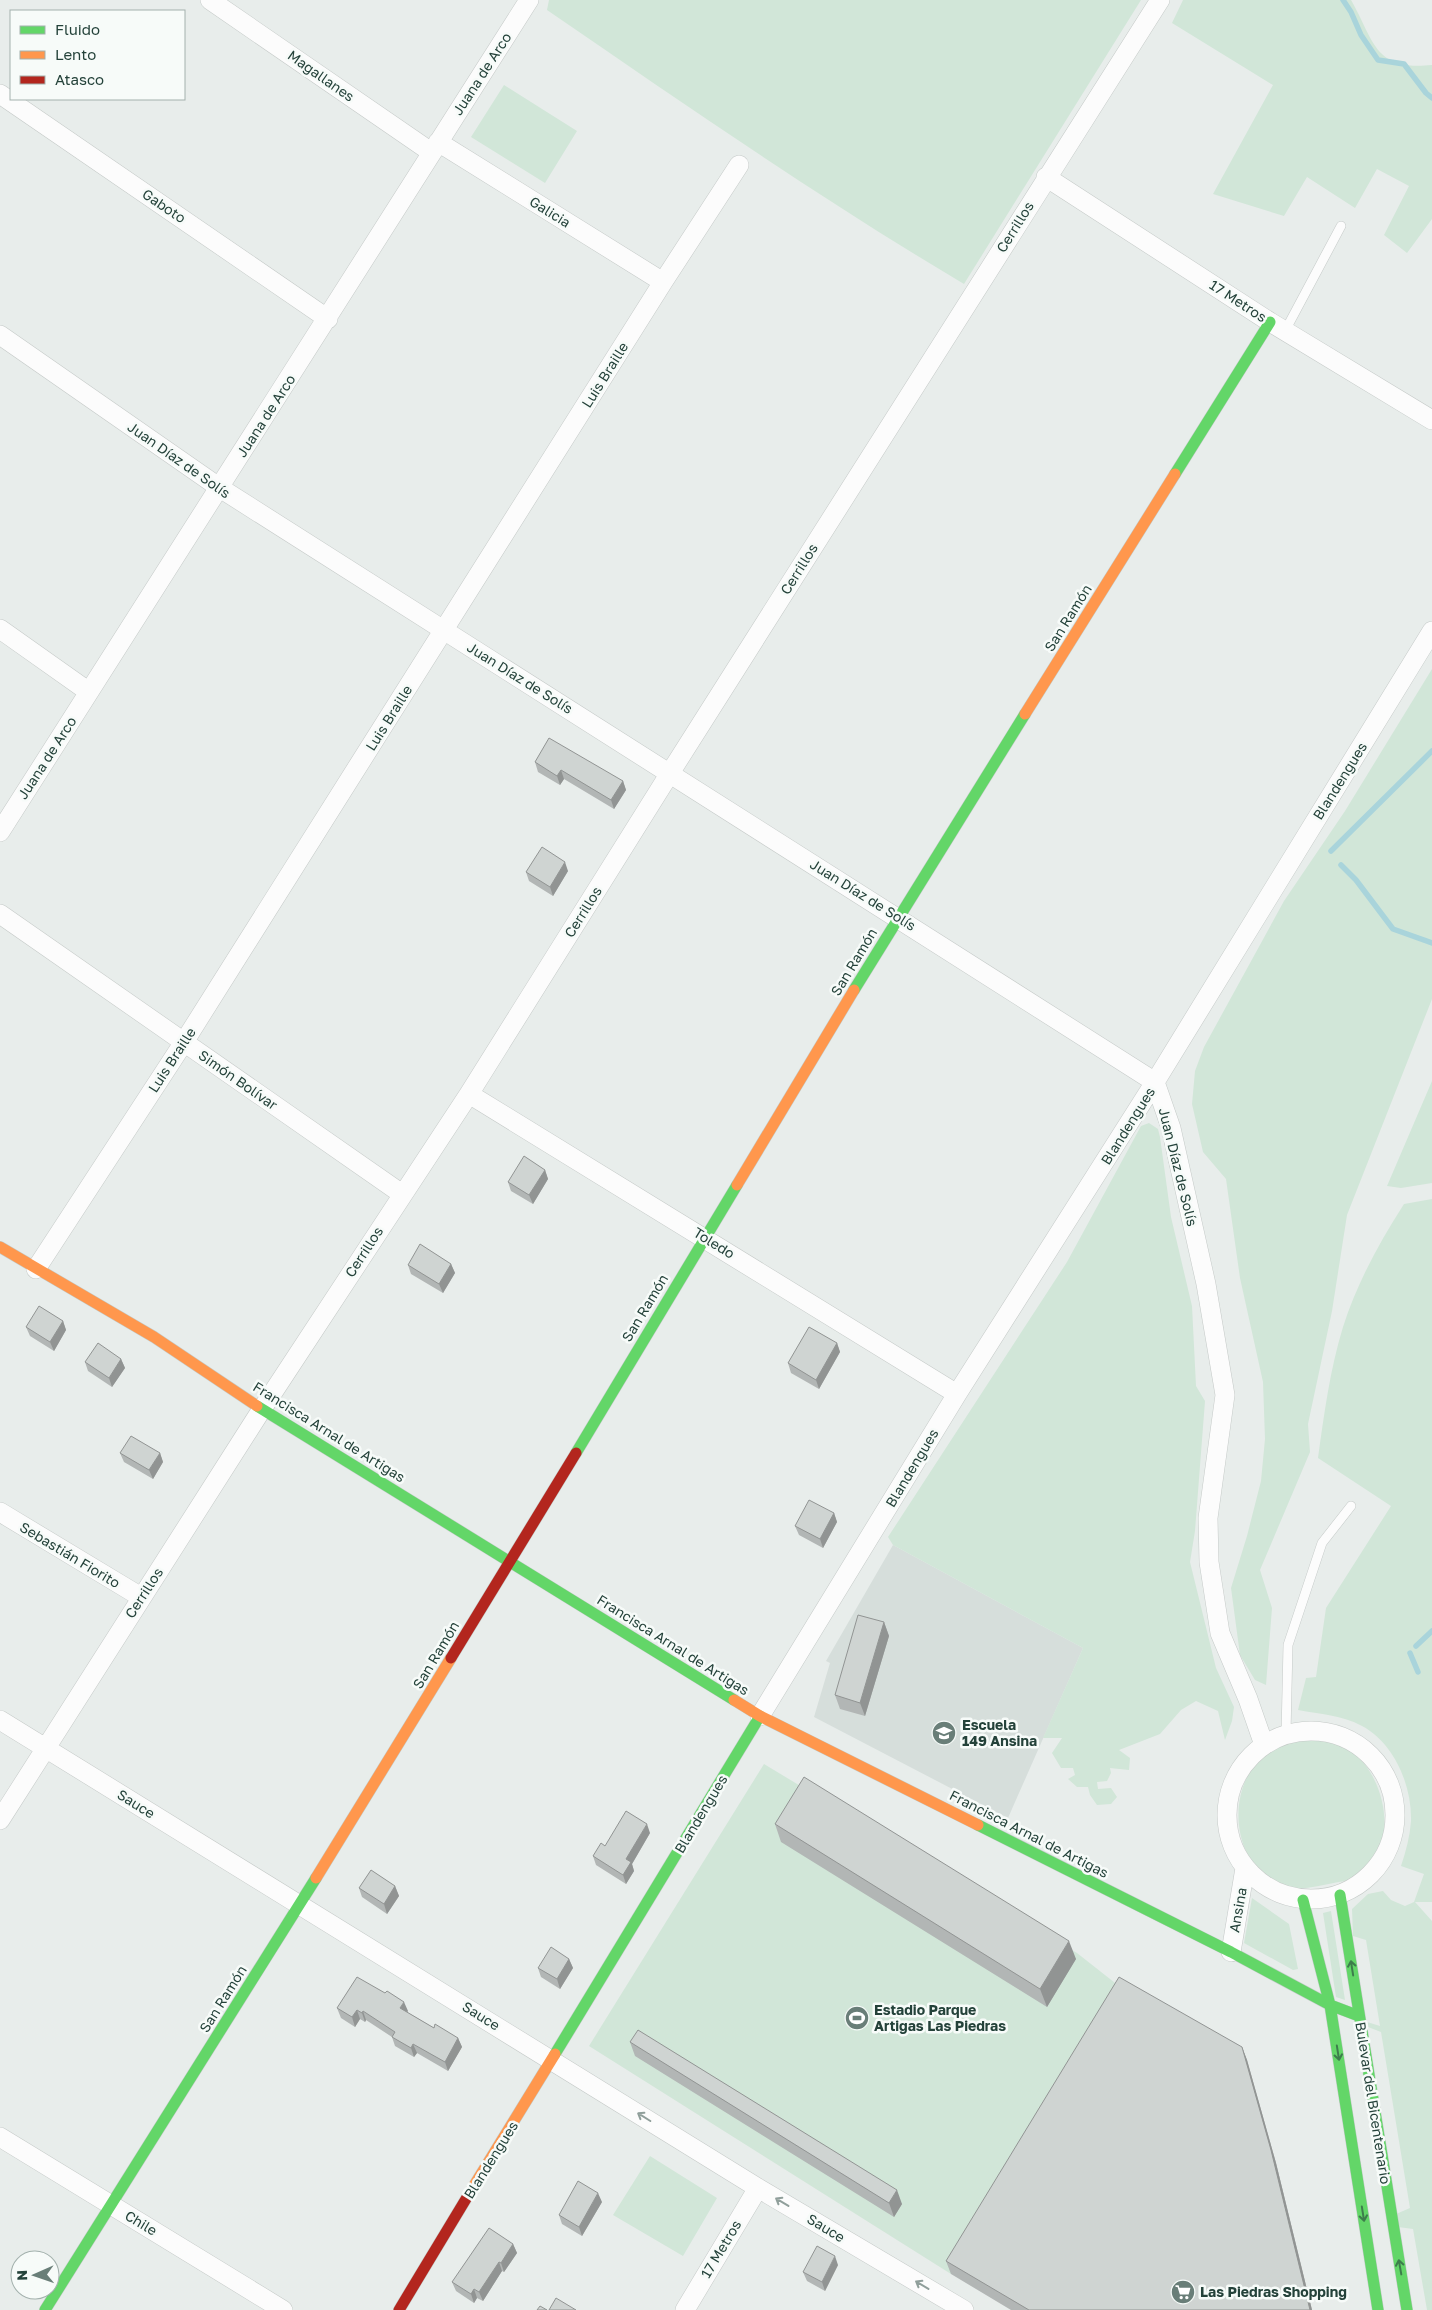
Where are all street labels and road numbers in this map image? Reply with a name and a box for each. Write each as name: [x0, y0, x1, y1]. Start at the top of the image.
street label: Juana de Arco: [449, 29, 515, 118]
street label: Magallanes: [285, 46, 358, 105]
street label: Gaboto: [139, 185, 189, 226]
street label: Galicia: [527, 192, 574, 231]
street label: Cerrillos: [992, 198, 1037, 255]
street label: 17 Metros: [1207, 276, 1270, 325]
street label: Luis Braille: [578, 339, 631, 411]
street label: Juana de Arco: [233, 371, 299, 460]
street label: Juan Díaz de Solís: [125, 418, 234, 501]
street label: Cerrillos: [776, 540, 821, 597]
street label: San Ramón: [1040, 581, 1095, 654]
street label: Juan Díaz de Solís: [464, 638, 576, 717]
street label: Luis Braille: [362, 682, 415, 754]
street label: Juana de Arco: [14, 713, 80, 802]
street label: Blandengues: [1309, 739, 1370, 823]
street label: Juan Díaz de Solís: [807, 855, 919, 934]
street label: Cerrillos: [560, 883, 605, 940]
street label: San Ramón: [827, 925, 880, 999]
street label: Luis Braille: [144, 1024, 199, 1095]
street label: Simón Bolívar: [196, 1046, 281, 1113]
street label: Blandengues: [1097, 1084, 1158, 1168]
street label: Juan Díaz de Solís: [1156, 1106, 1201, 1228]
street label: Cerrillos: [341, 1223, 386, 1280]
street label: Toledo: [691, 1223, 738, 1262]
street label: San Ramón: [618, 1271, 671, 1345]
street label: Francisca Arnal de Artigas: [250, 1378, 408, 1485]
street label: Blandengues: [882, 1426, 942, 1510]
street label: Sebastián Fiorito: [17, 1518, 124, 1591]
street label: Cerrillos: [121, 1564, 166, 1621]
street label: Francisca Arnal de Artigas: [594, 1591, 752, 1698]
street label: San Ramón: [409, 1618, 462, 1692]
street label: Blandengues: [671, 1772, 731, 1856]
street label: Sauce: [114, 1785, 158, 1822]
street label: Francisca Arnal de Artigas: [947, 1786, 1111, 1881]
street label: Ansina: [1225, 1886, 1250, 1934]
street label: San Ramón: [195, 1962, 250, 2035]
street label: Sauce: [459, 1997, 503, 2034]
street label: Bulevar del Bicentenario: [1352, 2020, 1395, 2185]
street label: Blandengues: [460, 2118, 521, 2202]
street label: Chile: [122, 2206, 160, 2239]
street label: Sauce: [804, 2210, 848, 2245]
street label: 17 Metros: [697, 2217, 744, 2281]

